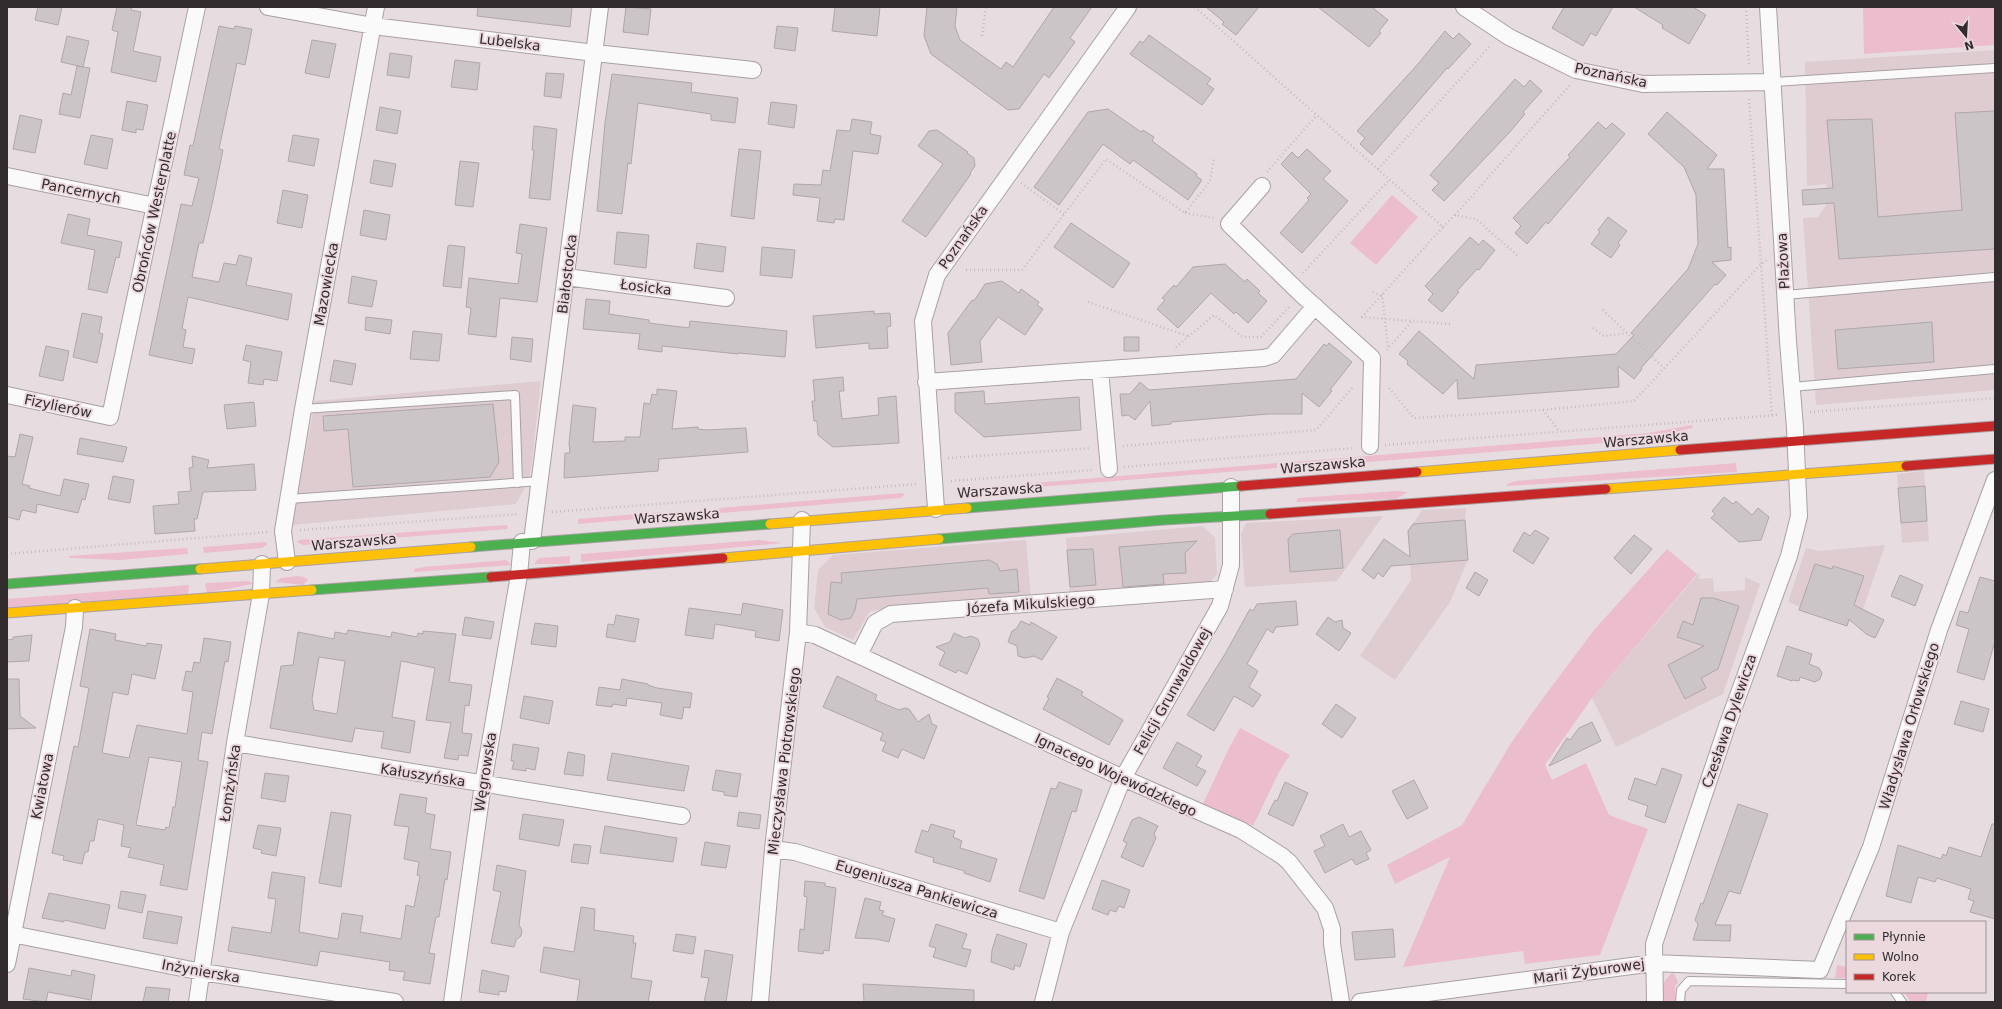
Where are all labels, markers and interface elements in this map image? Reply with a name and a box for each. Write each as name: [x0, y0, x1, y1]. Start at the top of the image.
north arrow: [1946, 16, 1986, 56]
street label: Lubelska: [478, 30, 542, 54]
text: N: [1963, 37, 1975, 53]
street label: Poznańska: [1573, 59, 1649, 91]
street label: Obrońców Westerplatte: [129, 130, 179, 294]
street label: Pancernych: [40, 175, 122, 207]
street label: Poznańska: [935, 202, 991, 272]
street label: Plażowa: [1774, 232, 1792, 290]
street label: Białostocka: [554, 233, 580, 315]
street label: Mazowiecka: [311, 241, 341, 327]
street label: Łosicka: [618, 276, 673, 298]
street label: Fizylierów: [23, 391, 93, 421]
street label: Warszawska: [1603, 427, 1689, 451]
street label: Warszawska: [1280, 453, 1366, 477]
street label: Warszawska: [957, 479, 1043, 501]
street label: Warszawska: [634, 505, 720, 527]
street label: Warszawska: [311, 530, 397, 554]
street label: Józefa Mikulskiego: [965, 592, 1096, 617]
street label: Felicji Grunwaldowej: [1130, 624, 1214, 758]
street label: Władysława Orłowskiego: [1876, 640, 1942, 812]
street label: Czesława Dylewicza: [1699, 652, 1759, 790]
street label: Mieczysława Piotrowskiego: [765, 666, 803, 856]
street label: Ignacego Wojewódzkiego: [1032, 730, 1200, 820]
street label: Węgrowska: [471, 731, 499, 813]
street label: Łomżyńska: [216, 743, 243, 824]
street label: Kwiatowa: [28, 751, 56, 821]
street label: Kałuszyńska: [379, 760, 467, 790]
street label: Eugeniusza Pankiewicza: [834, 857, 1000, 921]
legend: [1846, 921, 1986, 993]
text: Płynnie: [1882, 930, 1926, 944]
text: Wolno: [1882, 950, 1919, 964]
street label: Marii Żyburowej: [1532, 954, 1646, 987]
street label: Inżynierska: [160, 956, 242, 986]
text: Korek: [1882, 970, 1916, 984]

